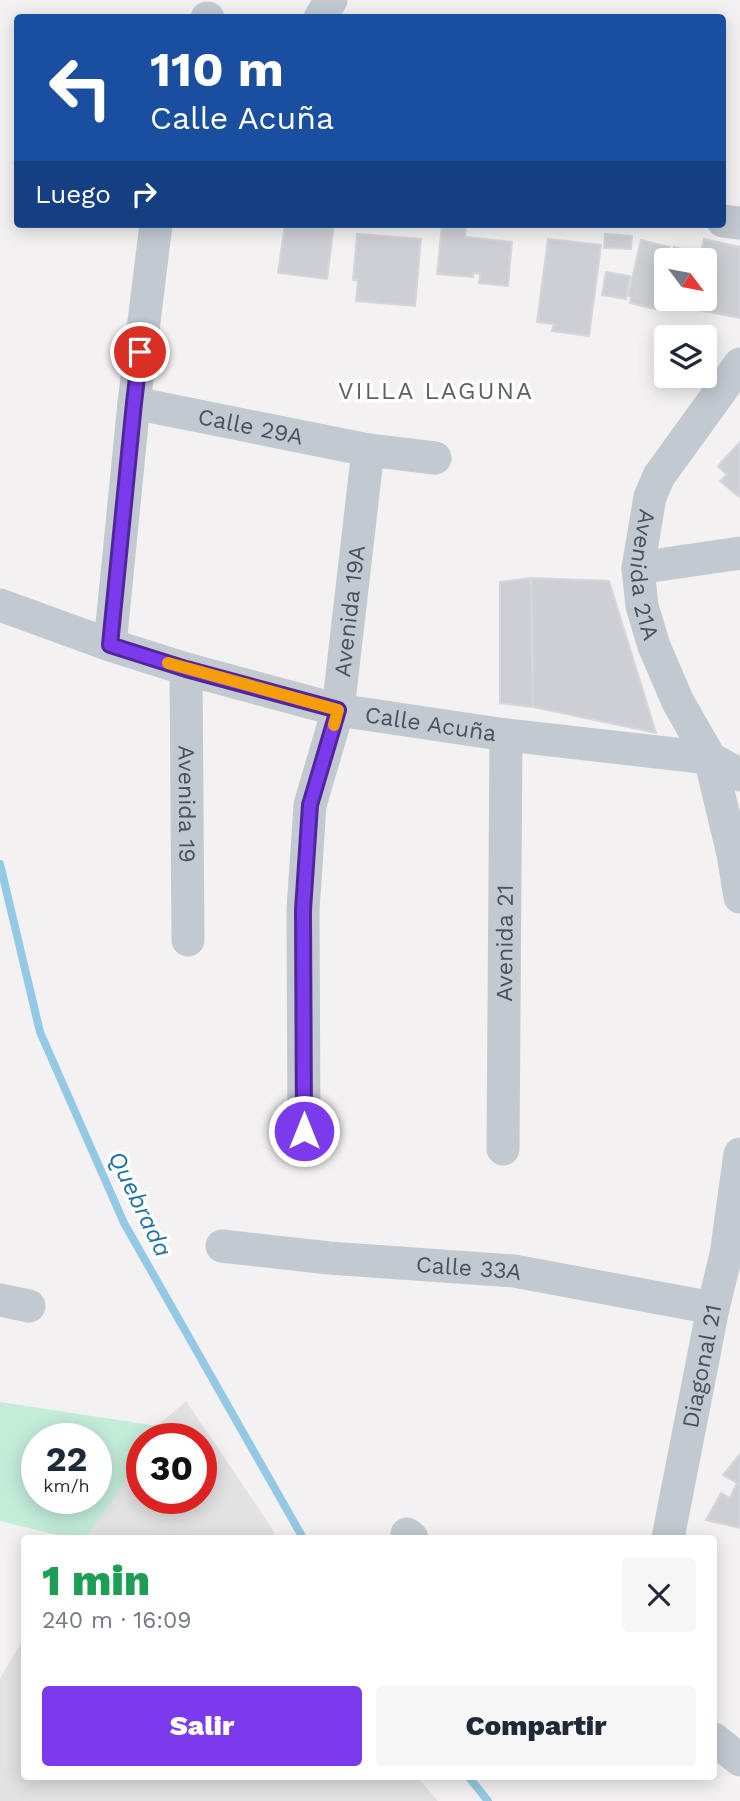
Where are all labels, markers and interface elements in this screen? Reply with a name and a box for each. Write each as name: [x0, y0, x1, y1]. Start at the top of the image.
text: 110 m: [150, 40, 284, 98]
icon: left: [35, 42, 126, 133]
text: Calle Acuña: [150, 99, 334, 137]
icon: right: [125, 175, 163, 213]
text: Luego: [35, 179, 111, 209]
north arrow: [654, 248, 718, 312]
map controls: [654, 248, 717, 388]
pin: [110, 322, 170, 382]
button: layers: [654, 325, 717, 388]
icon: arrive: [121, 333, 159, 371]
district label: VILLA LAGUNA: [338, 377, 534, 405]
street label: Calle 29A: [196, 403, 306, 450]
street label: Avenida 21A: [625, 507, 665, 643]
street label: Avenida 19A: [328, 544, 370, 678]
street label: Calle Acuña: [363, 701, 498, 747]
street label: Avenida 19: [173, 745, 201, 863]
street label: Avenida 21: [491, 884, 518, 1002]
position arrow: [267, 1094, 341, 1168]
water label: Quebrada: [102, 1147, 178, 1262]
street label: Calle 33A: [415, 1251, 524, 1286]
street label: Diagonal 21: [676, 1302, 727, 1430]
speed limit sign: 30: [126, 1423, 217, 1514]
text: 22: [46, 1438, 87, 1480]
text: km/h: [43, 1475, 90, 1496]
text: 1 min: [42, 1556, 150, 1605]
button: close: [622, 1558, 696, 1632]
text: 240 m · 16:09: [42, 1607, 192, 1634]
button: Salir: [42, 1686, 362, 1766]
button: Compartir: [376, 1686, 696, 1766]

